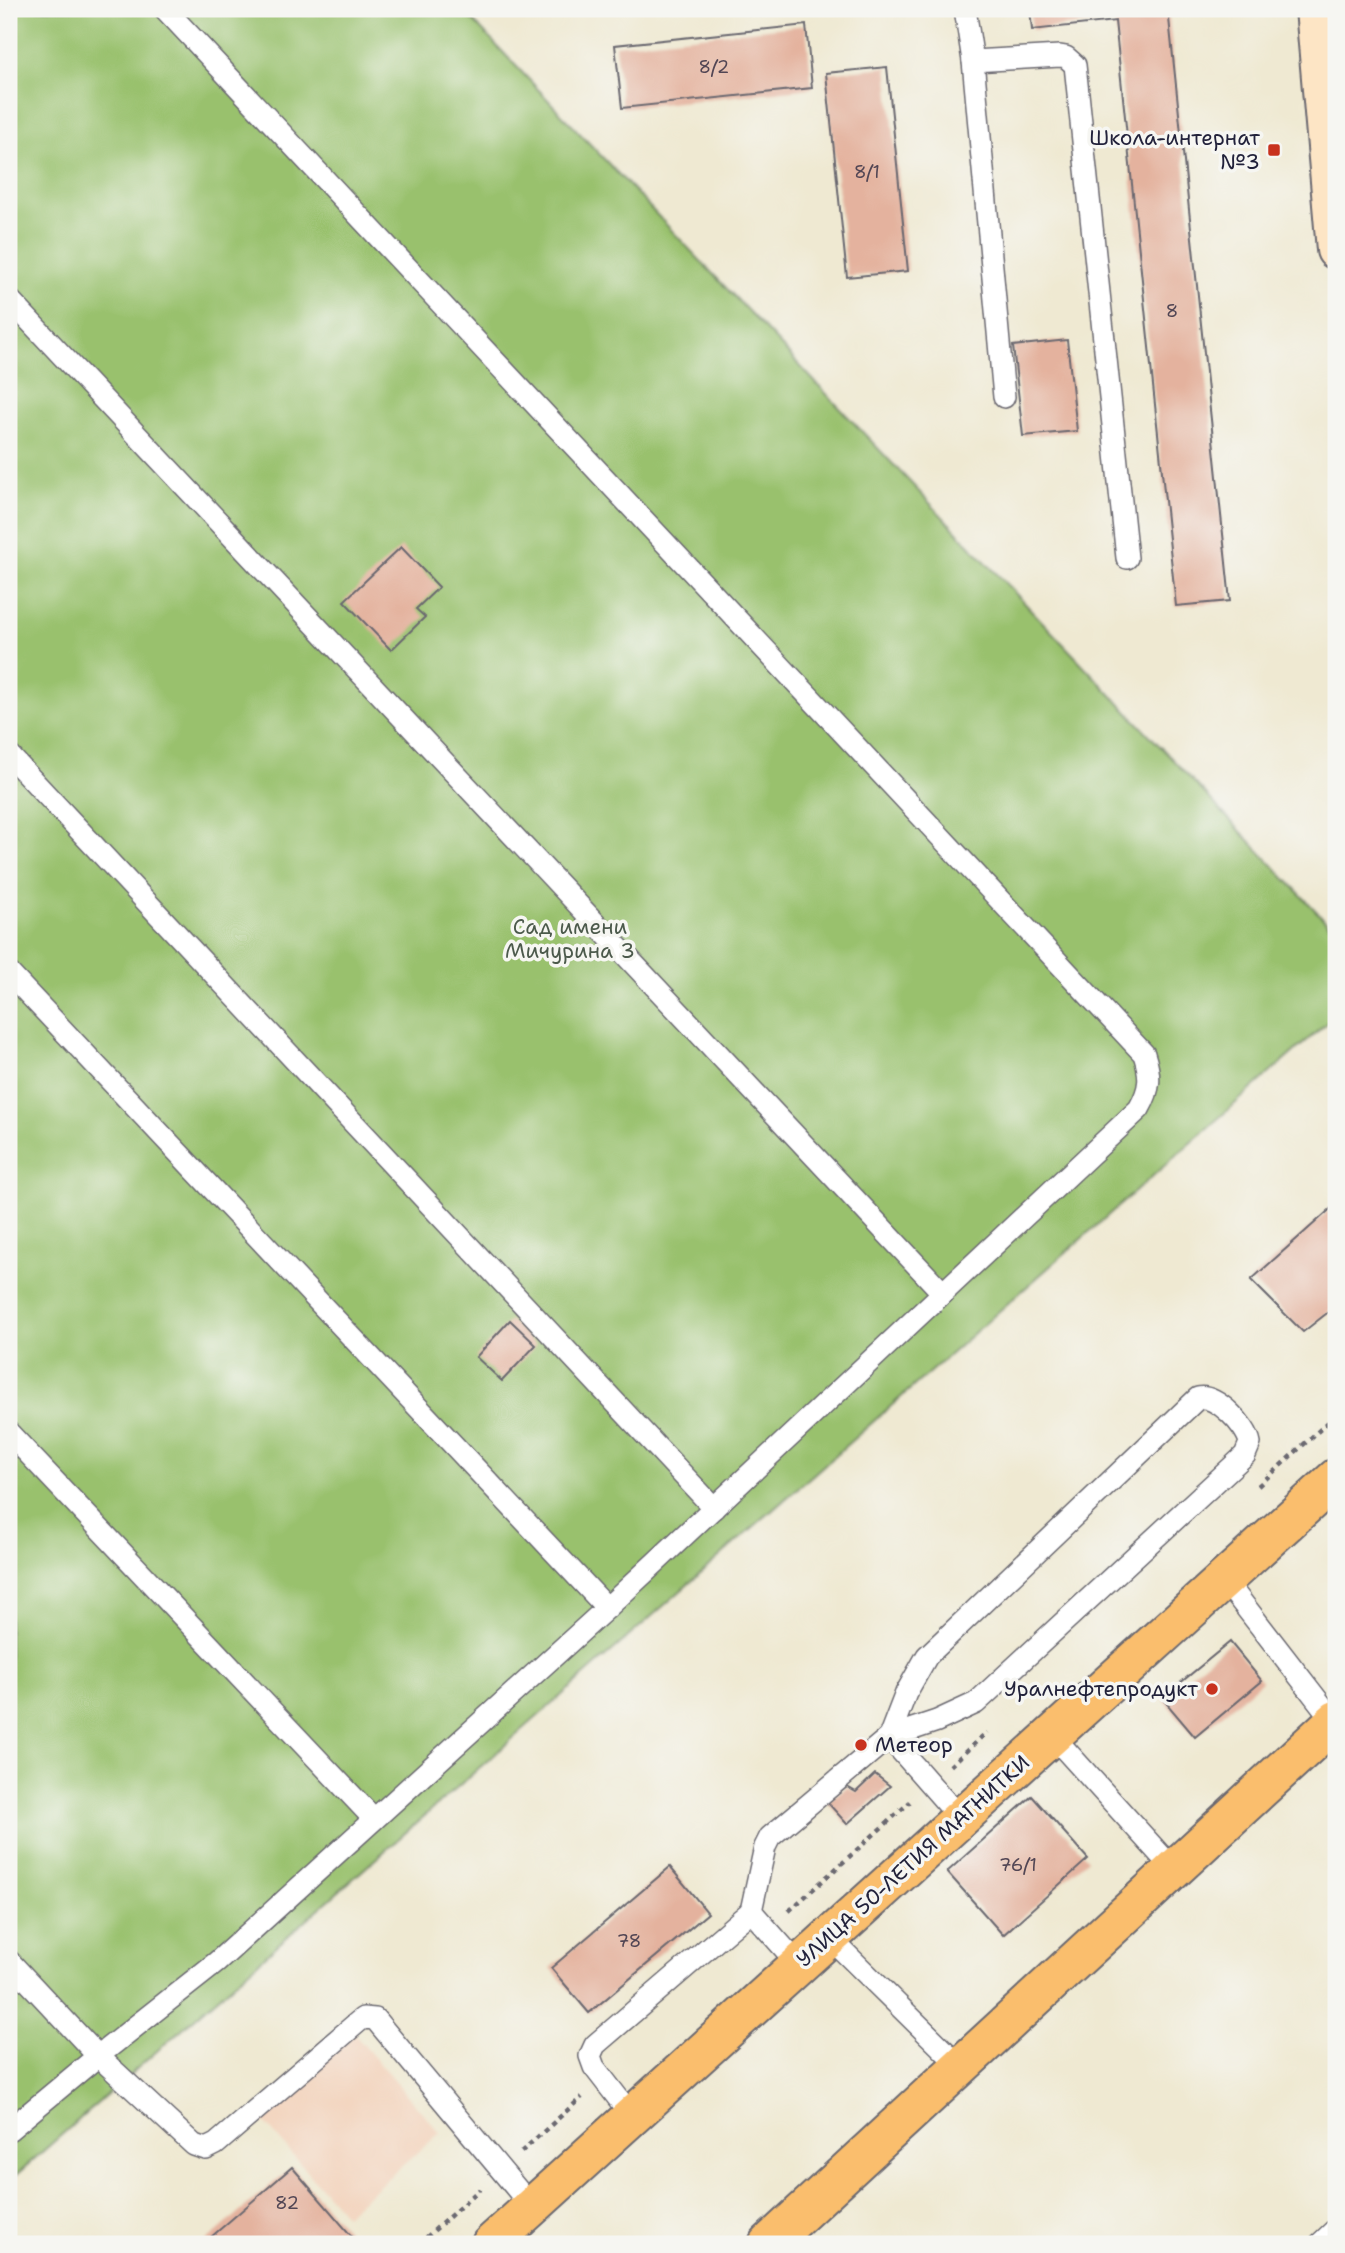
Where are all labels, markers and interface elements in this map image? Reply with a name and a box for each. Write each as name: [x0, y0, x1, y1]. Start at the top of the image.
house number: 8/2: [699, 55, 729, 79]
place label: Школа-интернат №3: [1089, 124, 1260, 176]
marker: Школа-интернат №3: [1266, 142, 1282, 158]
house number: 8/1: [854, 160, 880, 184]
house number: 8: [1166, 299, 1178, 323]
park label: Сад имени Мичурина 3: [505, 913, 635, 965]
place label: Уралнефтепродукт: [1004, 1675, 1198, 1703]
marker: Уралнефтепродукт: [1204, 1681, 1220, 1697]
place label: Метеор: [875, 1731, 953, 1759]
marker: Метеор: [853, 1737, 869, 1753]
street label: УЛИЦА 50-ЛЕТИЯ МАГНИТКИ: [790, 1749, 1036, 1973]
house number: 76/1: [999, 1853, 1037, 1877]
house number: 78: [617, 1929, 641, 1953]
house number: 82: [275, 2191, 299, 2215]

